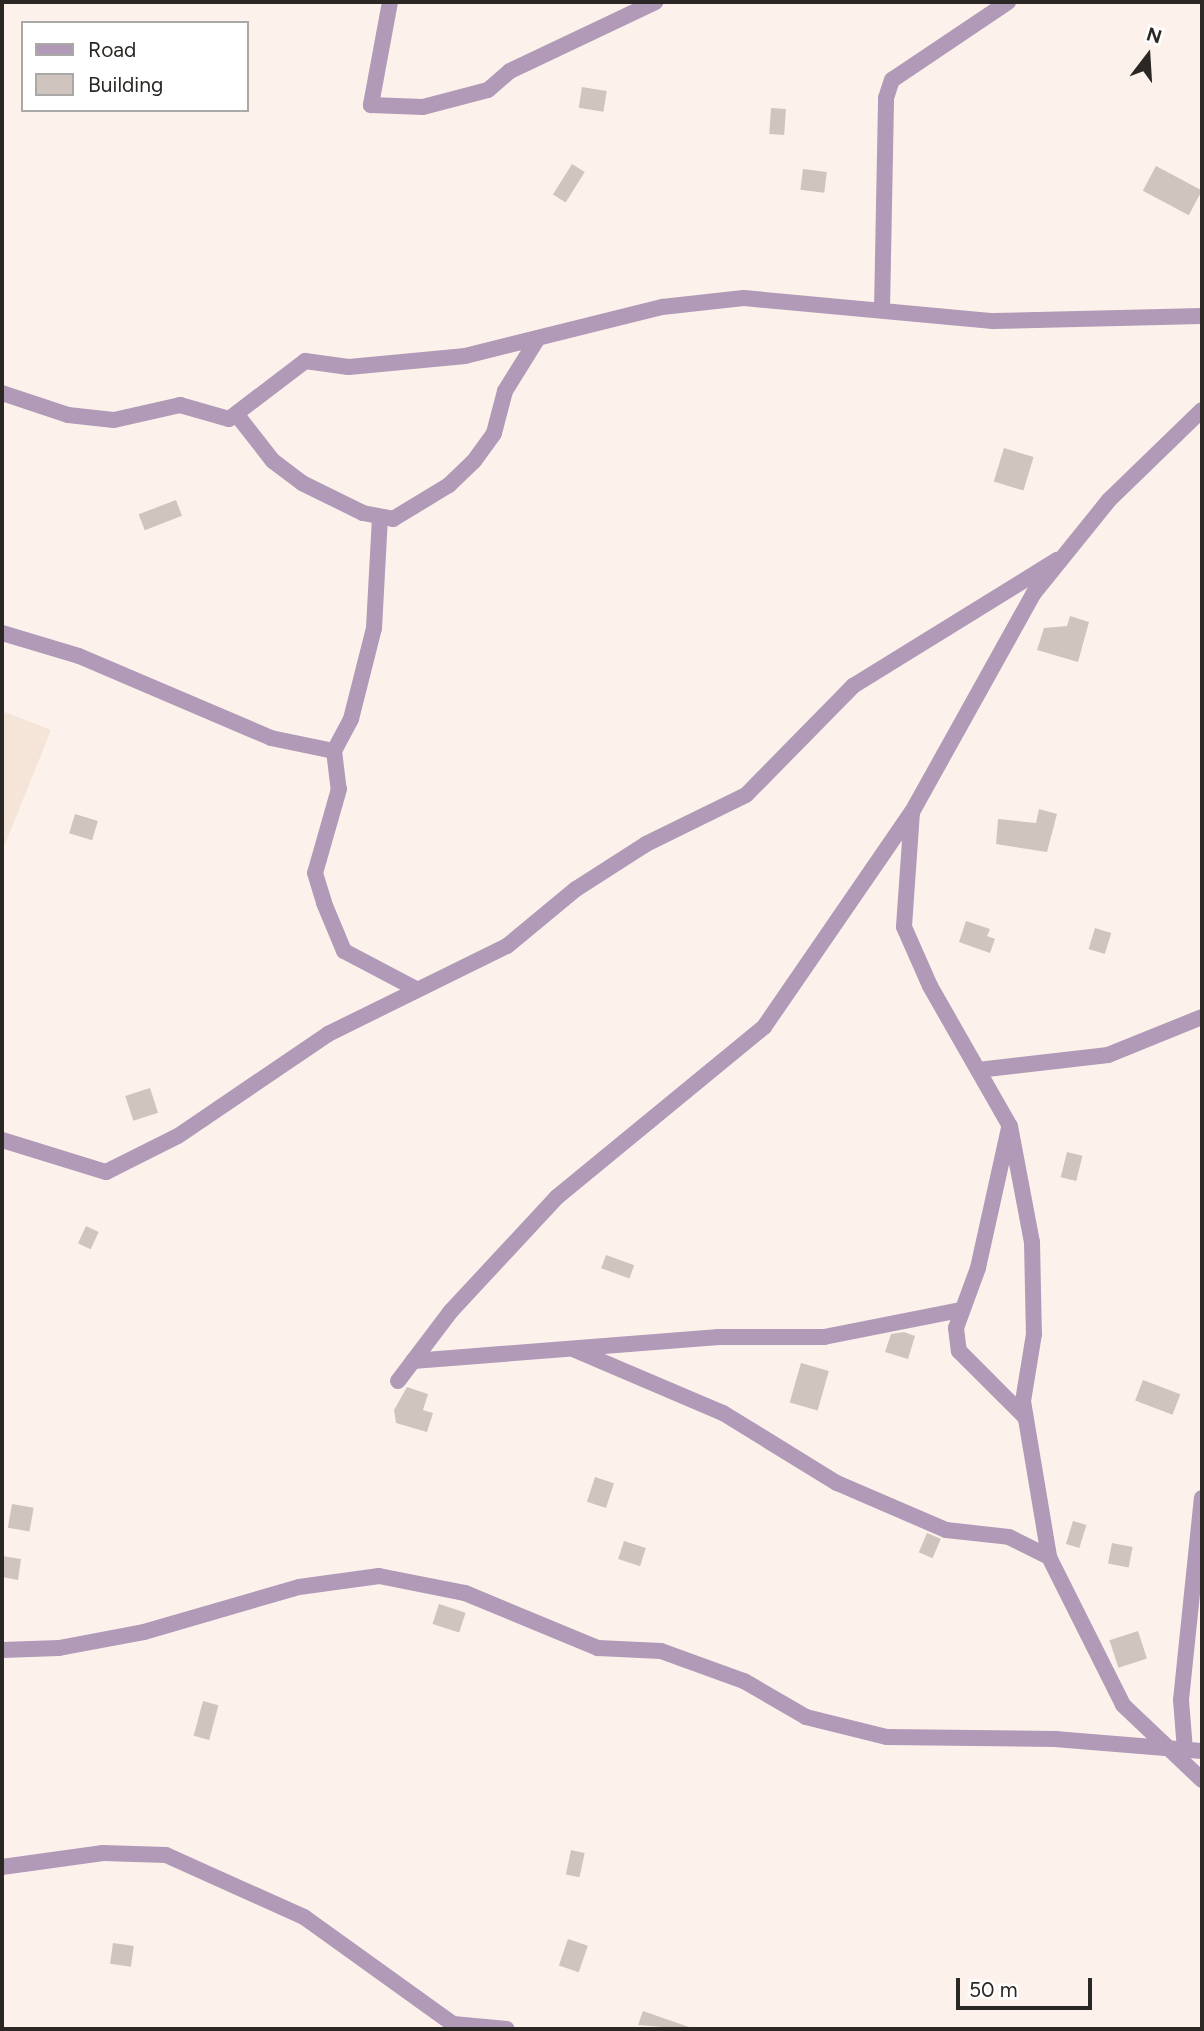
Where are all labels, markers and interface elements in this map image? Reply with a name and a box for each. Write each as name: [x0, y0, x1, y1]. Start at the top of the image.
legend: [21, 21, 248, 112]
north arrow: [1113, 21, 1183, 91]
text: N: [1144, 22, 1165, 49]
text: Road: [88, 37, 136, 62]
text: Building: [88, 72, 163, 97]
scale bar: [959, 1965, 1096, 2009]
text: 50 m: [969, 1977, 1018, 2002]

